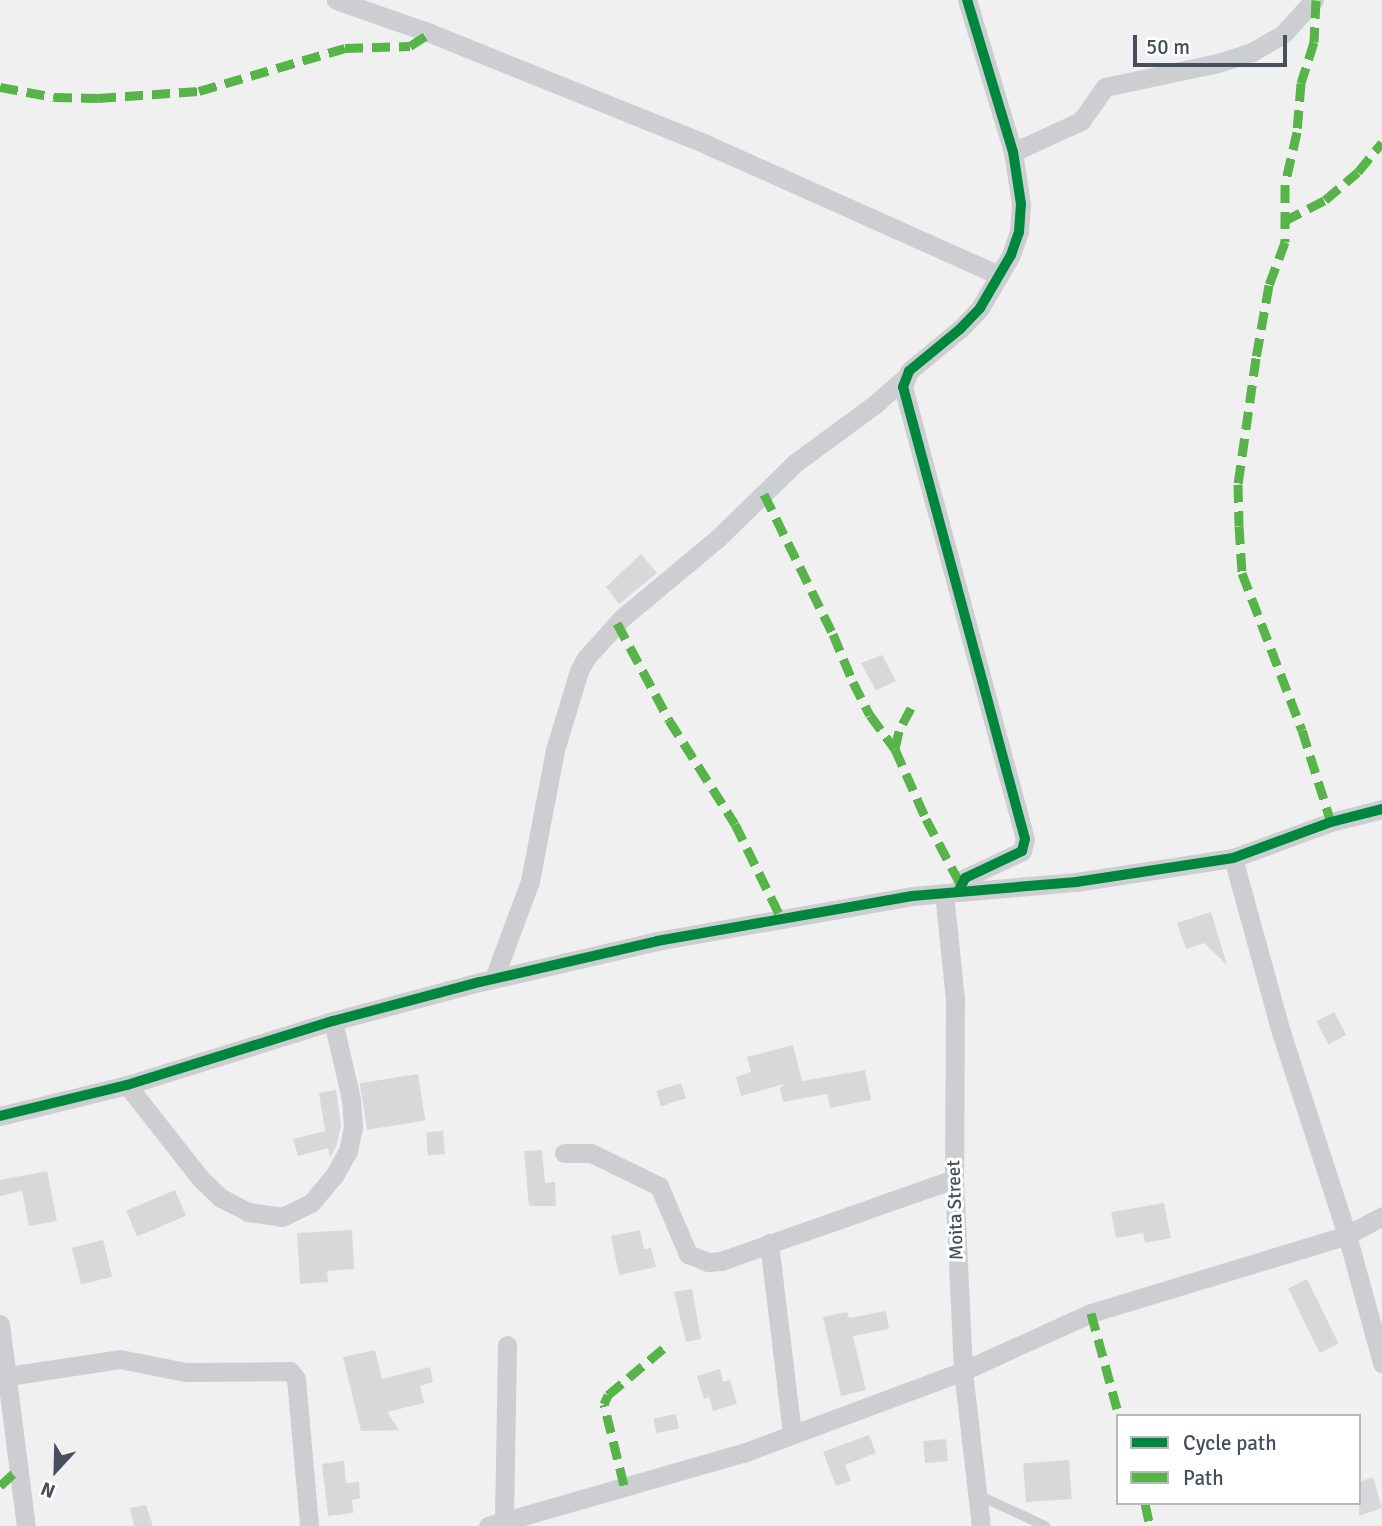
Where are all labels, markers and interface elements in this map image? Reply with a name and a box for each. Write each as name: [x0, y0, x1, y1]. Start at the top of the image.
scale bar: [1137, 21, 1291, 65]
text: 50 m: [1146, 34, 1190, 60]
street label: Moita Street: [943, 1160, 969, 1260]
legend: [1116, 1414, 1361, 1505]
text: Cycle path: [1183, 1430, 1277, 1456]
north arrow: [21, 1435, 91, 1505]
text: Path: [1183, 1465, 1224, 1491]
text: N: [38, 1476, 59, 1503]

